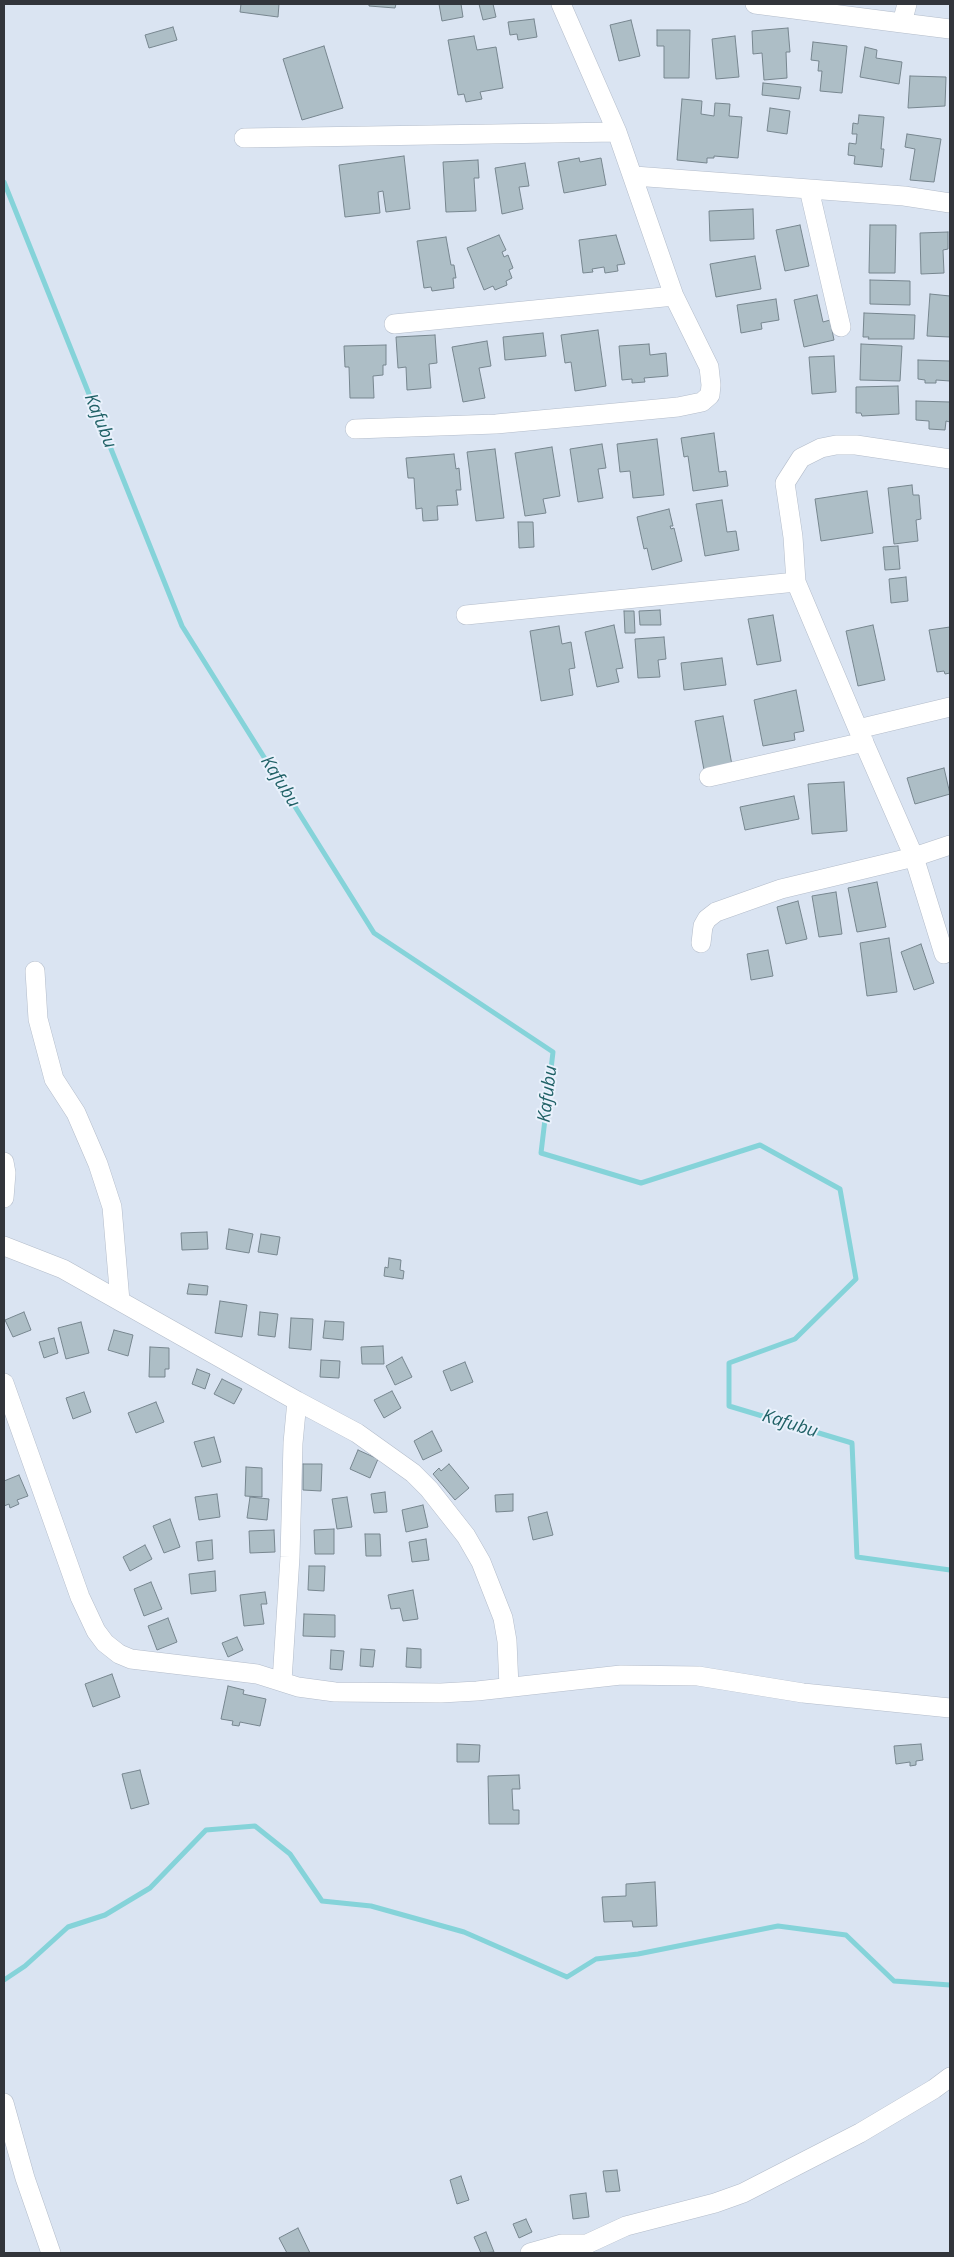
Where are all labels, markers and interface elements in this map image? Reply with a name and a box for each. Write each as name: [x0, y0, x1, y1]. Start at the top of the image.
water label: Kafubu: [79, 391, 121, 451]
water label: Kafubu: [256, 752, 304, 812]
water label: Kafubu: [534, 1064, 562, 1124]
water label: Kafubu: [760, 1405, 820, 1443]

